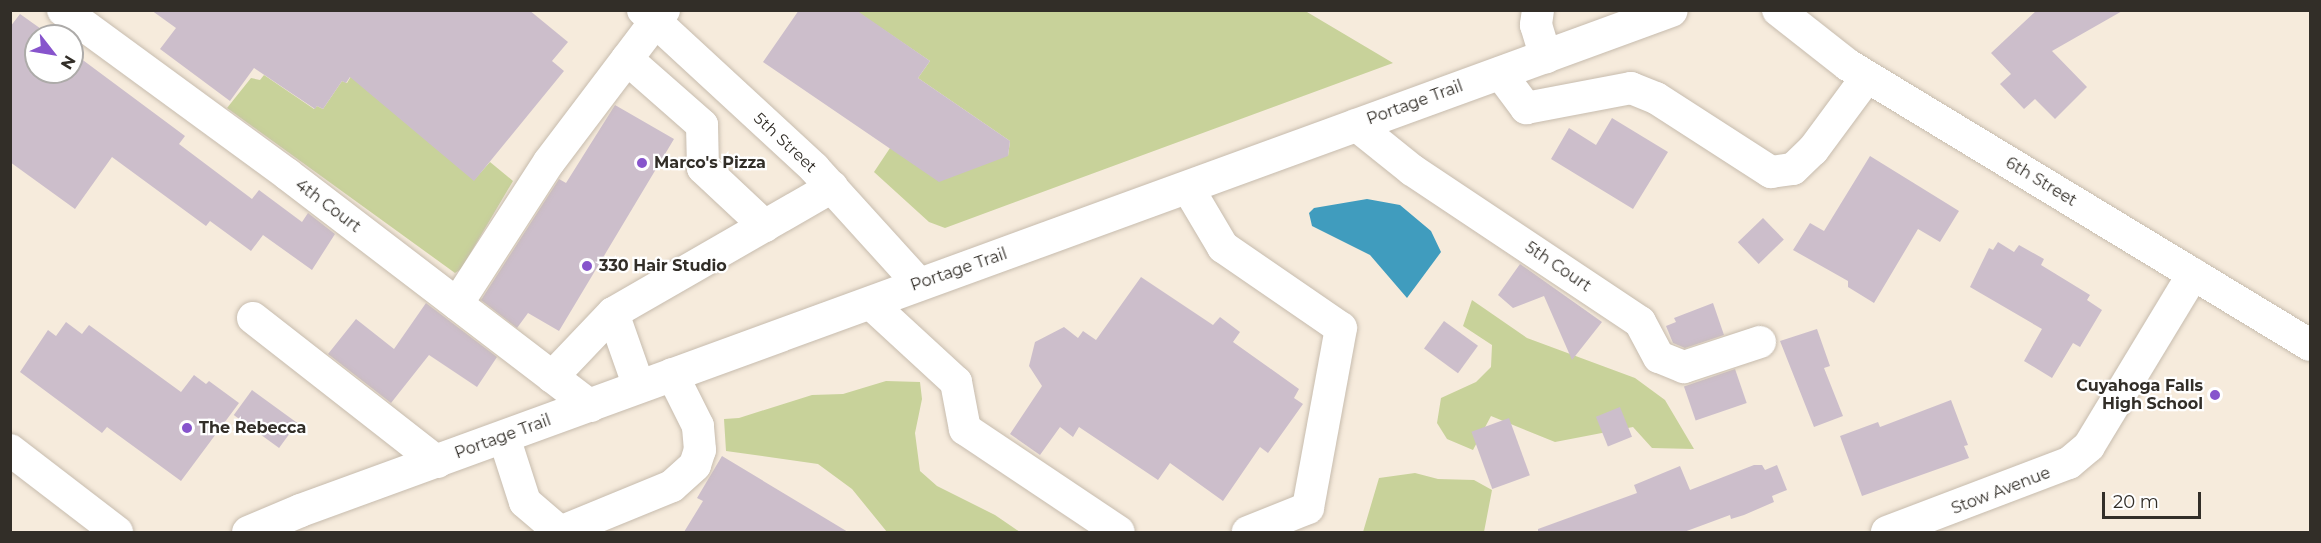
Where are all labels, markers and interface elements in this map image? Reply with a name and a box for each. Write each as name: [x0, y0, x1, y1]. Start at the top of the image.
north arrow: [24, 24, 84, 84]
text: N: [57, 52, 80, 73]
street label: Portage Trail: [1364, 77, 1466, 129]
street label: 5th Street: [750, 109, 820, 177]
place label: Marco's Pizza: [654, 153, 766, 173]
street label: 6th Street: [2002, 153, 2080, 211]
marker: Marco's Pizza: [635, 156, 649, 170]
street label: 4th Court: [291, 175, 365, 237]
street label: 5th Court: [1521, 238, 1595, 296]
street label: Portage Trail: [908, 244, 1010, 296]
place label: 330 Hair Studio: [599, 256, 727, 276]
marker: 330 Hair Studio: [580, 259, 594, 273]
place label: Cuyahoga Falls High School: [2076, 376, 2203, 414]
marker: Cuyahoga Falls High School: [2208, 388, 2222, 402]
street label: Portage Trail: [452, 411, 554, 463]
place label: The Rebecca: [199, 418, 306, 438]
marker: The Rebecca: [180, 421, 194, 435]
street label: Stow Avenue: [1949, 463, 2053, 519]
scale bar: [2105, 480, 2204, 518]
text: 20 m: [2113, 491, 2159, 513]

